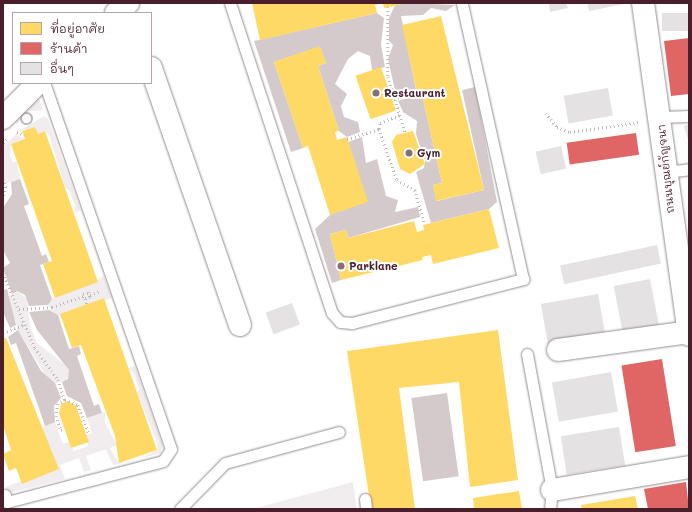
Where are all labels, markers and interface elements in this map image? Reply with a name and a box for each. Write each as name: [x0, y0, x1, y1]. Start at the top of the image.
legend: [12, 12, 152, 84]
text: ที่อยู่อาศัย: [50, 20, 105, 36]
text: ร้านค้า: [50, 40, 87, 56]
text: อื่นๆ: [50, 60, 74, 76]
place label: Restaurant: [384, 86, 445, 100]
marker: Restaurant: [371, 88, 381, 98]
street label: ถนนบุณย์กัญจนา: [655, 124, 677, 214]
place label: Gym: [417, 146, 440, 160]
marker: Gym: [404, 148, 414, 158]
place label: Parklane: [349, 259, 398, 273]
marker: Parklane: [336, 261, 346, 271]

